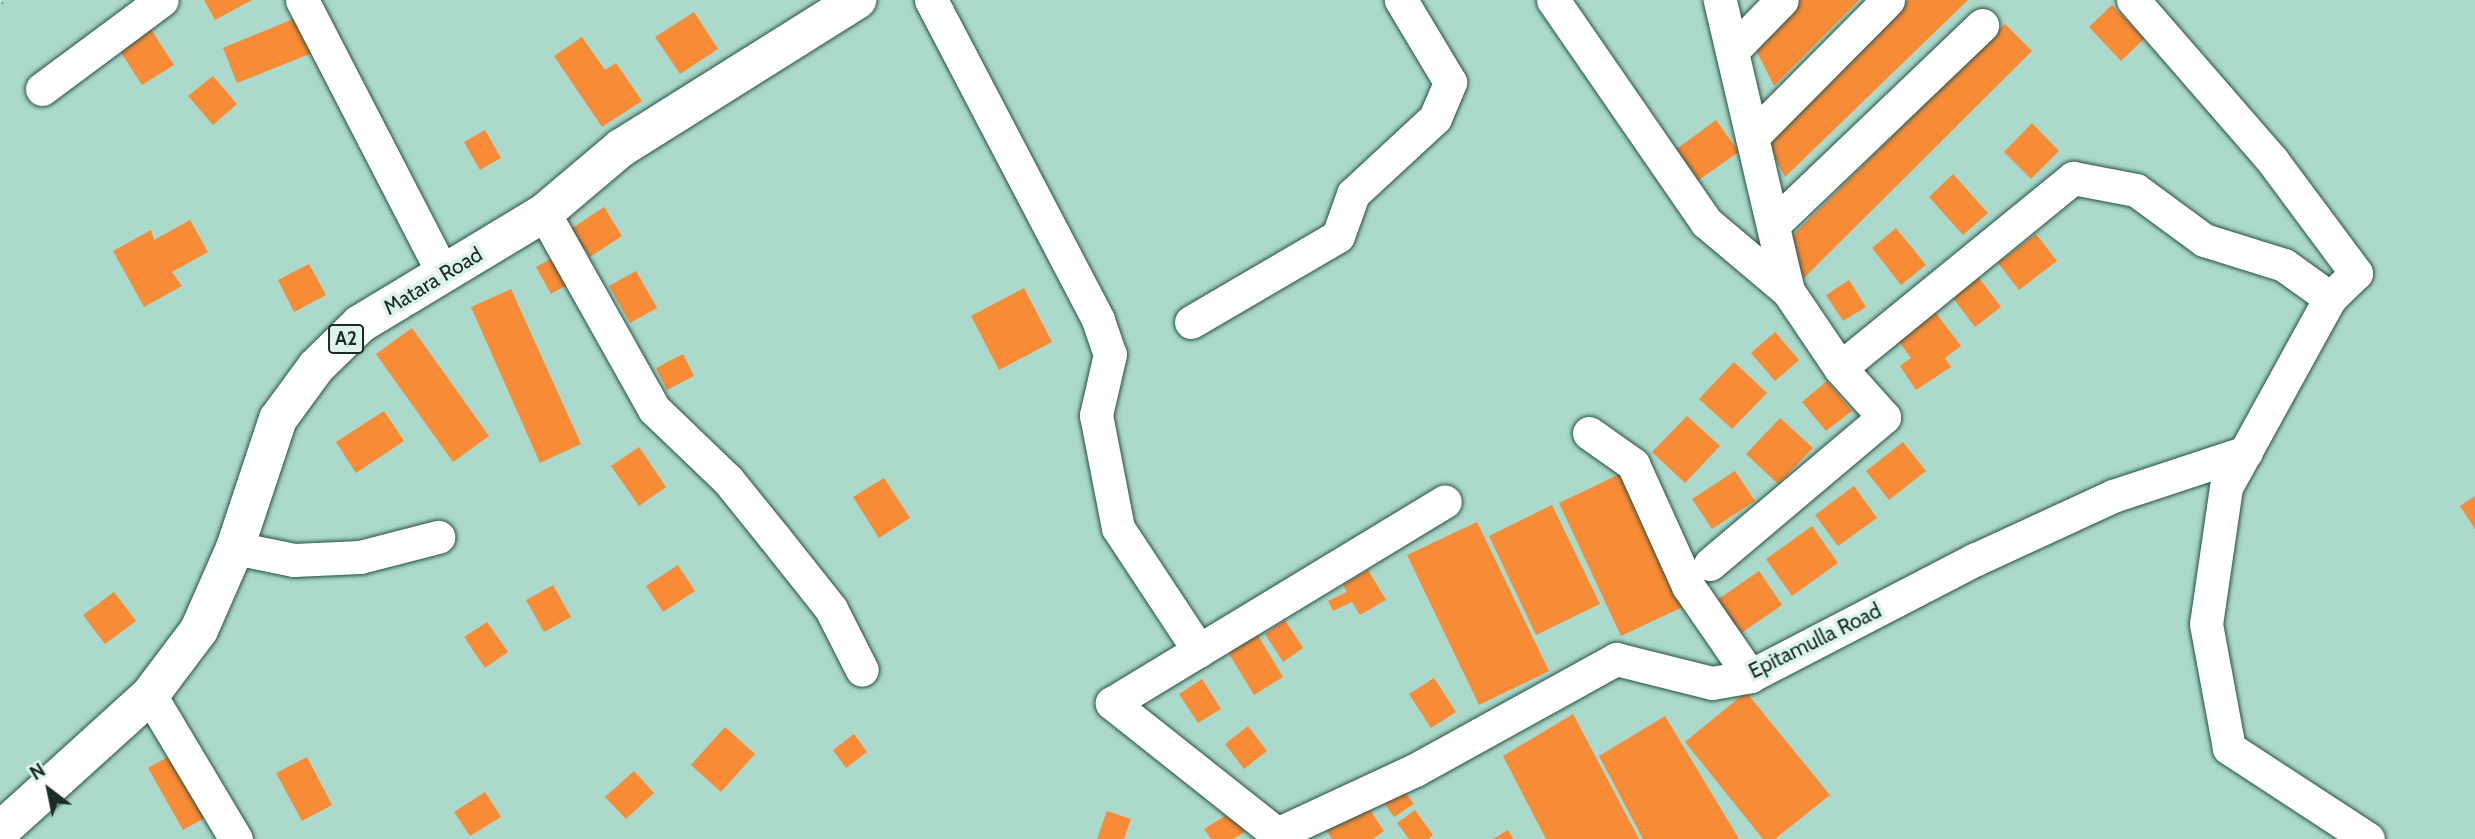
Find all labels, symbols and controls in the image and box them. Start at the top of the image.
street label: Matara Road [379,242,487,320]
road number: A2 [327,324,365,354]
street label: Epitamulla Road [1745,598,1885,684]
north arrow [14,755,84,825]
text: N [26,758,49,785]

